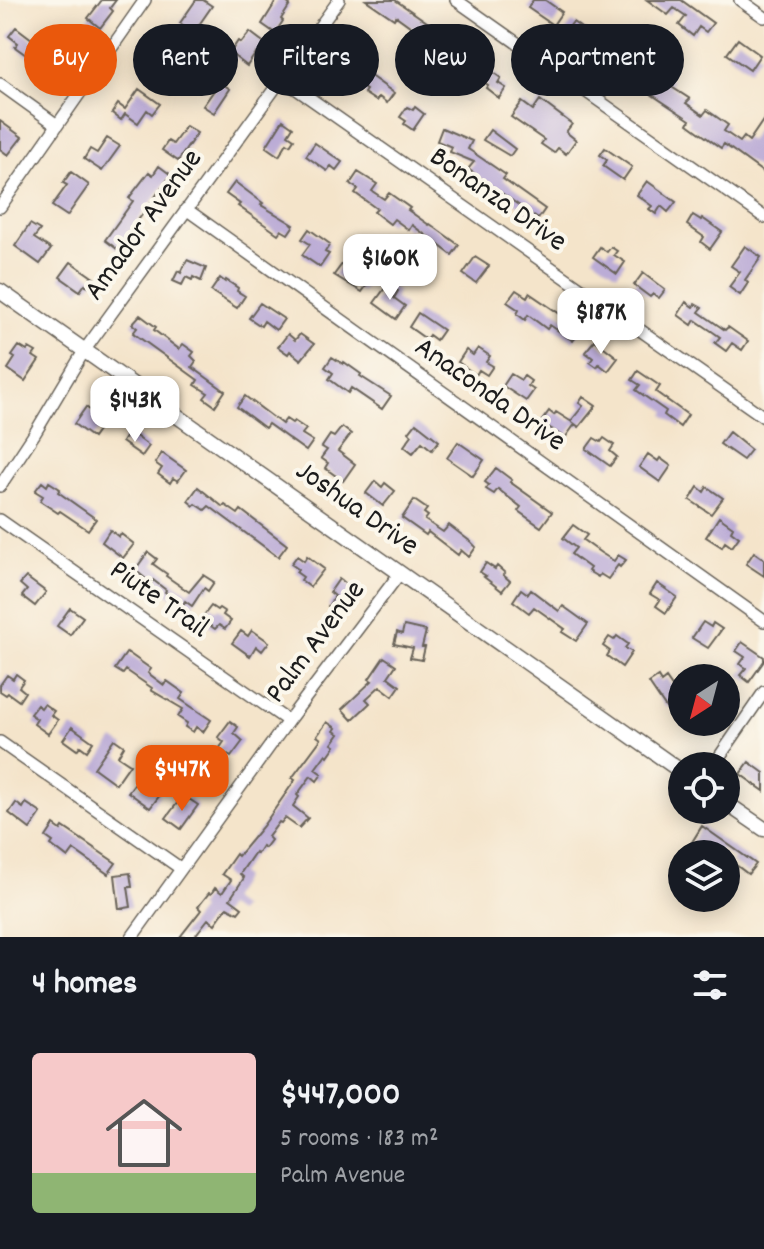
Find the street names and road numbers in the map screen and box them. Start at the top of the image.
street label: Bonanza Drive [419,138,575,264]
street label: Amador Avenue [75,141,215,311]
street label: Anaconda Drive [404,328,574,464]
street label: Joshua Drive [285,452,427,568]
street label: Piute Trail [99,551,217,651]
street label: Palm Avenue [256,572,378,714]

